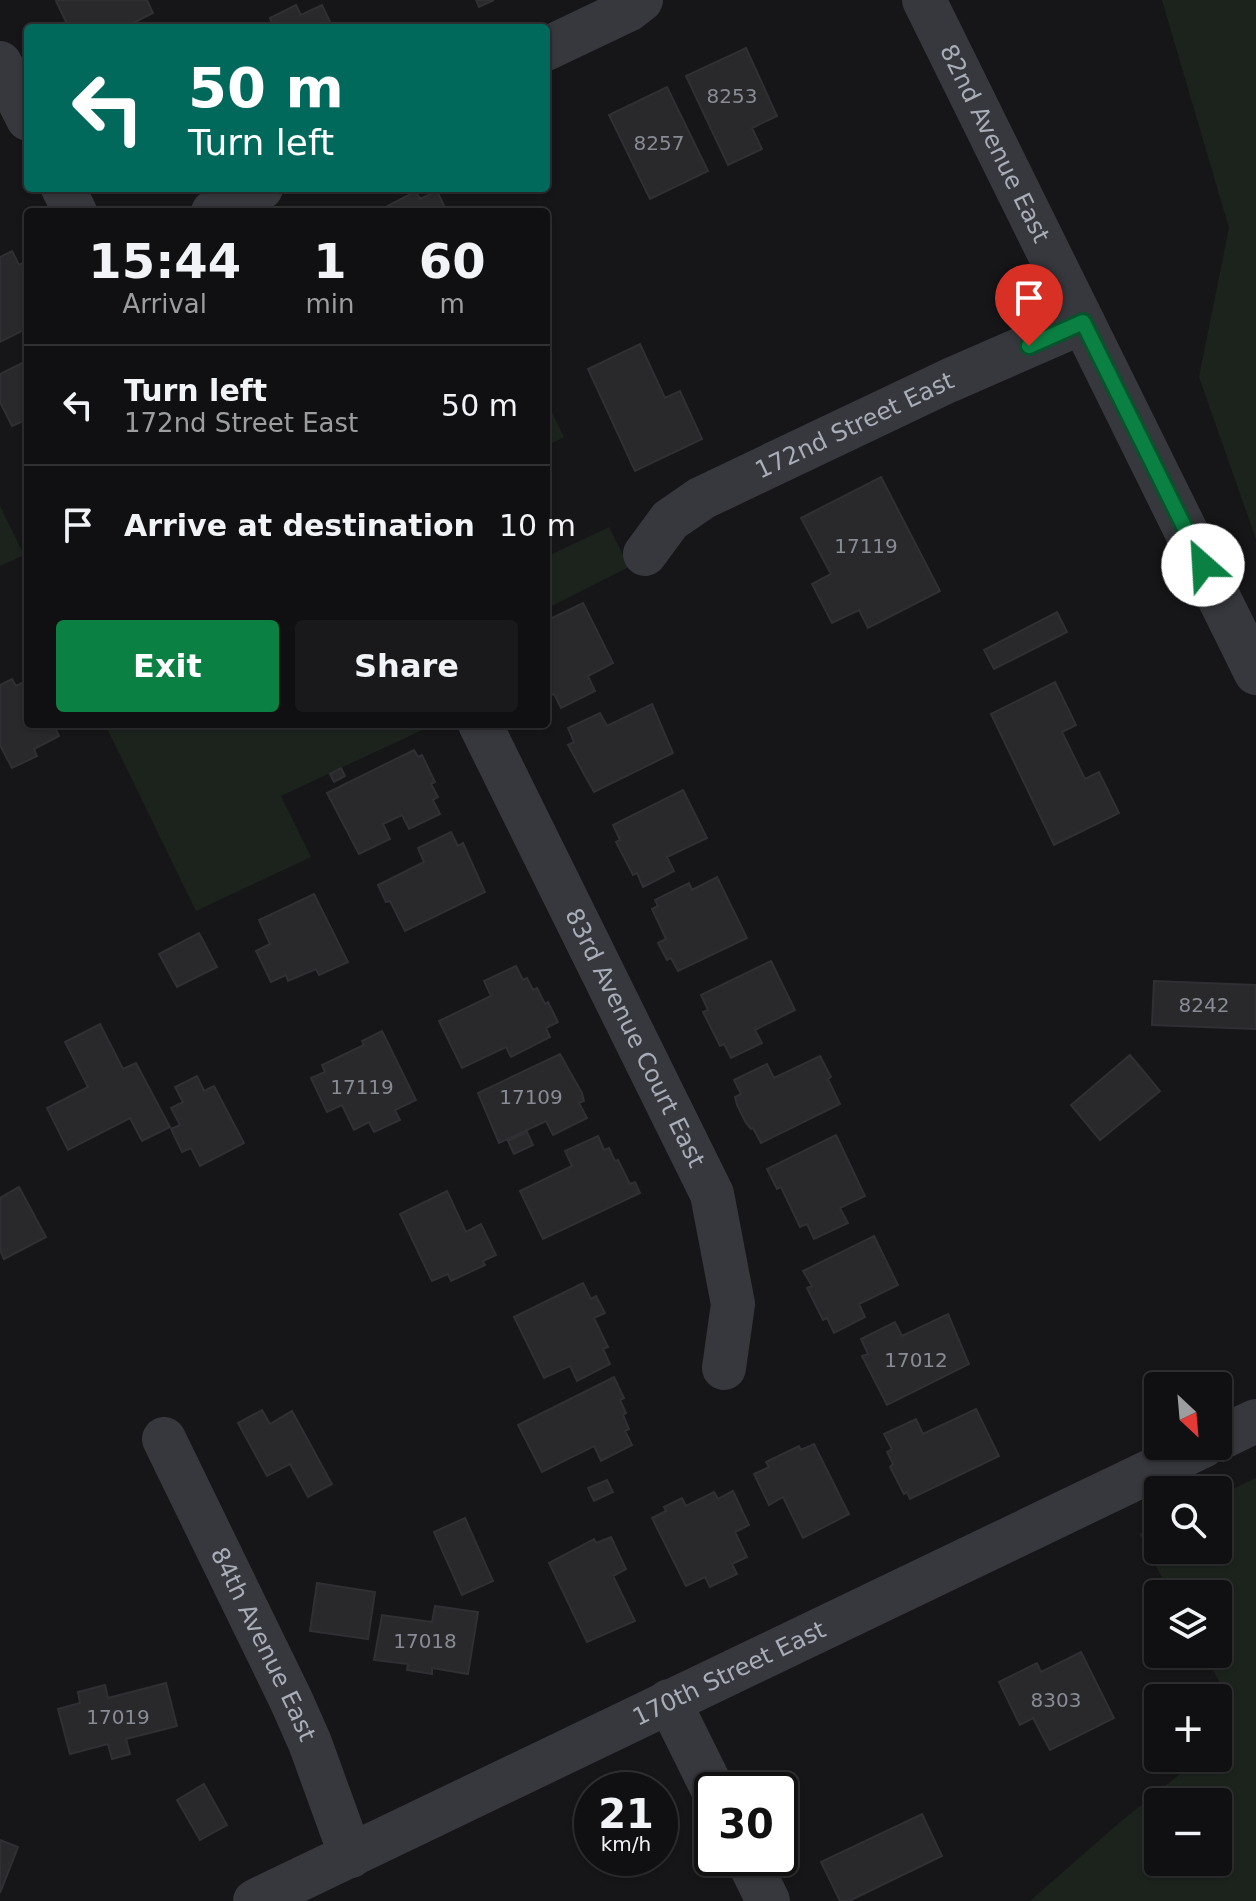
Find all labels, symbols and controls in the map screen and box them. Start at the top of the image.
street label: 82nd Avenue East [934,40,1055,247]
text: 50 m [188,55,344,120]
icon: left [56,56,160,160]
house number: 8253 [707,84,757,108]
text: Turn left [188,122,334,163]
house number: 8257 [634,131,684,155]
text: 15:44 [88,233,241,289]
text: 1 [313,233,347,289]
text: 60 [419,233,486,289]
pin [995,264,1063,346]
icon: arrive [1007,276,1051,320]
text: Arrival [123,289,207,319]
text: min [305,289,355,319]
text: m [440,289,465,319]
street label: 172nd Street East [751,366,958,485]
text: Turn left [124,373,267,408]
icon: left [56,383,100,427]
text: 50 m [441,388,518,423]
text: 172nd Street East [124,408,358,438]
icon: arrive [56,503,100,547]
text: Arrive at destination [124,508,475,543]
text: 10 m [499,508,576,543]
position arrow [1161,523,1245,607]
house number: 17119 [834,534,898,558]
button: Exit [56,620,279,712]
button: Share [295,620,518,712]
street label: 83rd Avenue Court East [559,904,711,1172]
house number: 8242 [1179,993,1229,1017]
house number: 17119 [330,1075,394,1099]
house number: 17109 [499,1085,563,1109]
house number: 17012 [884,1348,948,1372]
north arrow [1144,1372,1232,1460]
map controls [1144,1372,1232,1876]
button: search [1144,1476,1232,1564]
street label: 84th Avenue East [205,1543,321,1745]
button: layers [1144,1580,1232,1668]
street label: 170th Street East [628,1615,830,1732]
house number: 17018 [393,1629,457,1653]
button: + [1144,1684,1232,1772]
house number: 8303 [1031,1688,1081,1712]
house number: 17019 [86,1705,150,1729]
speed limit sign: 30 [694,1772,798,1876]
button: − [1144,1788,1232,1876]
text: 21 [598,1791,654,1837]
text: km/h [601,1832,651,1856]

